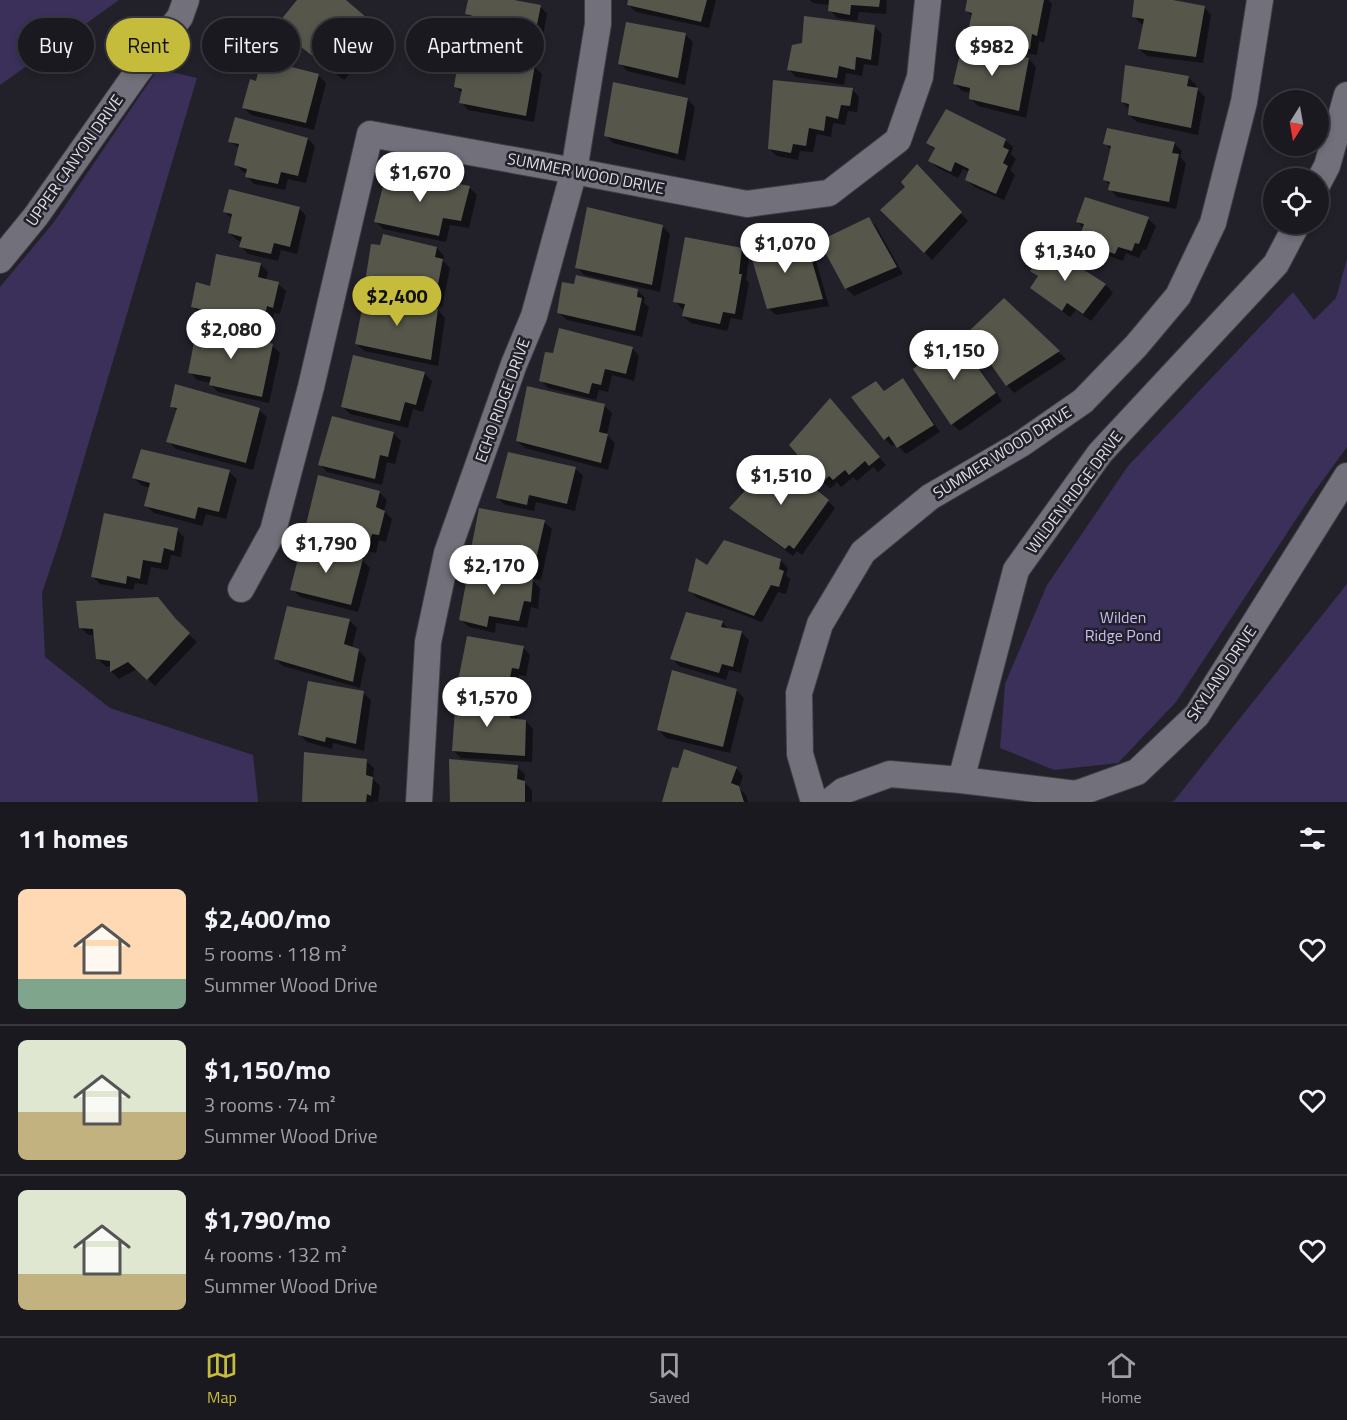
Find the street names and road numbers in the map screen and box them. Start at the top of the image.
street label: UPPER CANYON DRIVE [19,89,129,231]
street label: SUMMER WOOD DRIVE [505,146,667,200]
street label: ECHO RIDGE DRIVE [468,334,536,466]
street label: SUMMER WOOD DRIVE [928,399,1076,504]
street label: WILDEN RIDGE DRIVE [1020,426,1128,558]
street label: SKYLAND DRIVE [1180,620,1262,726]

